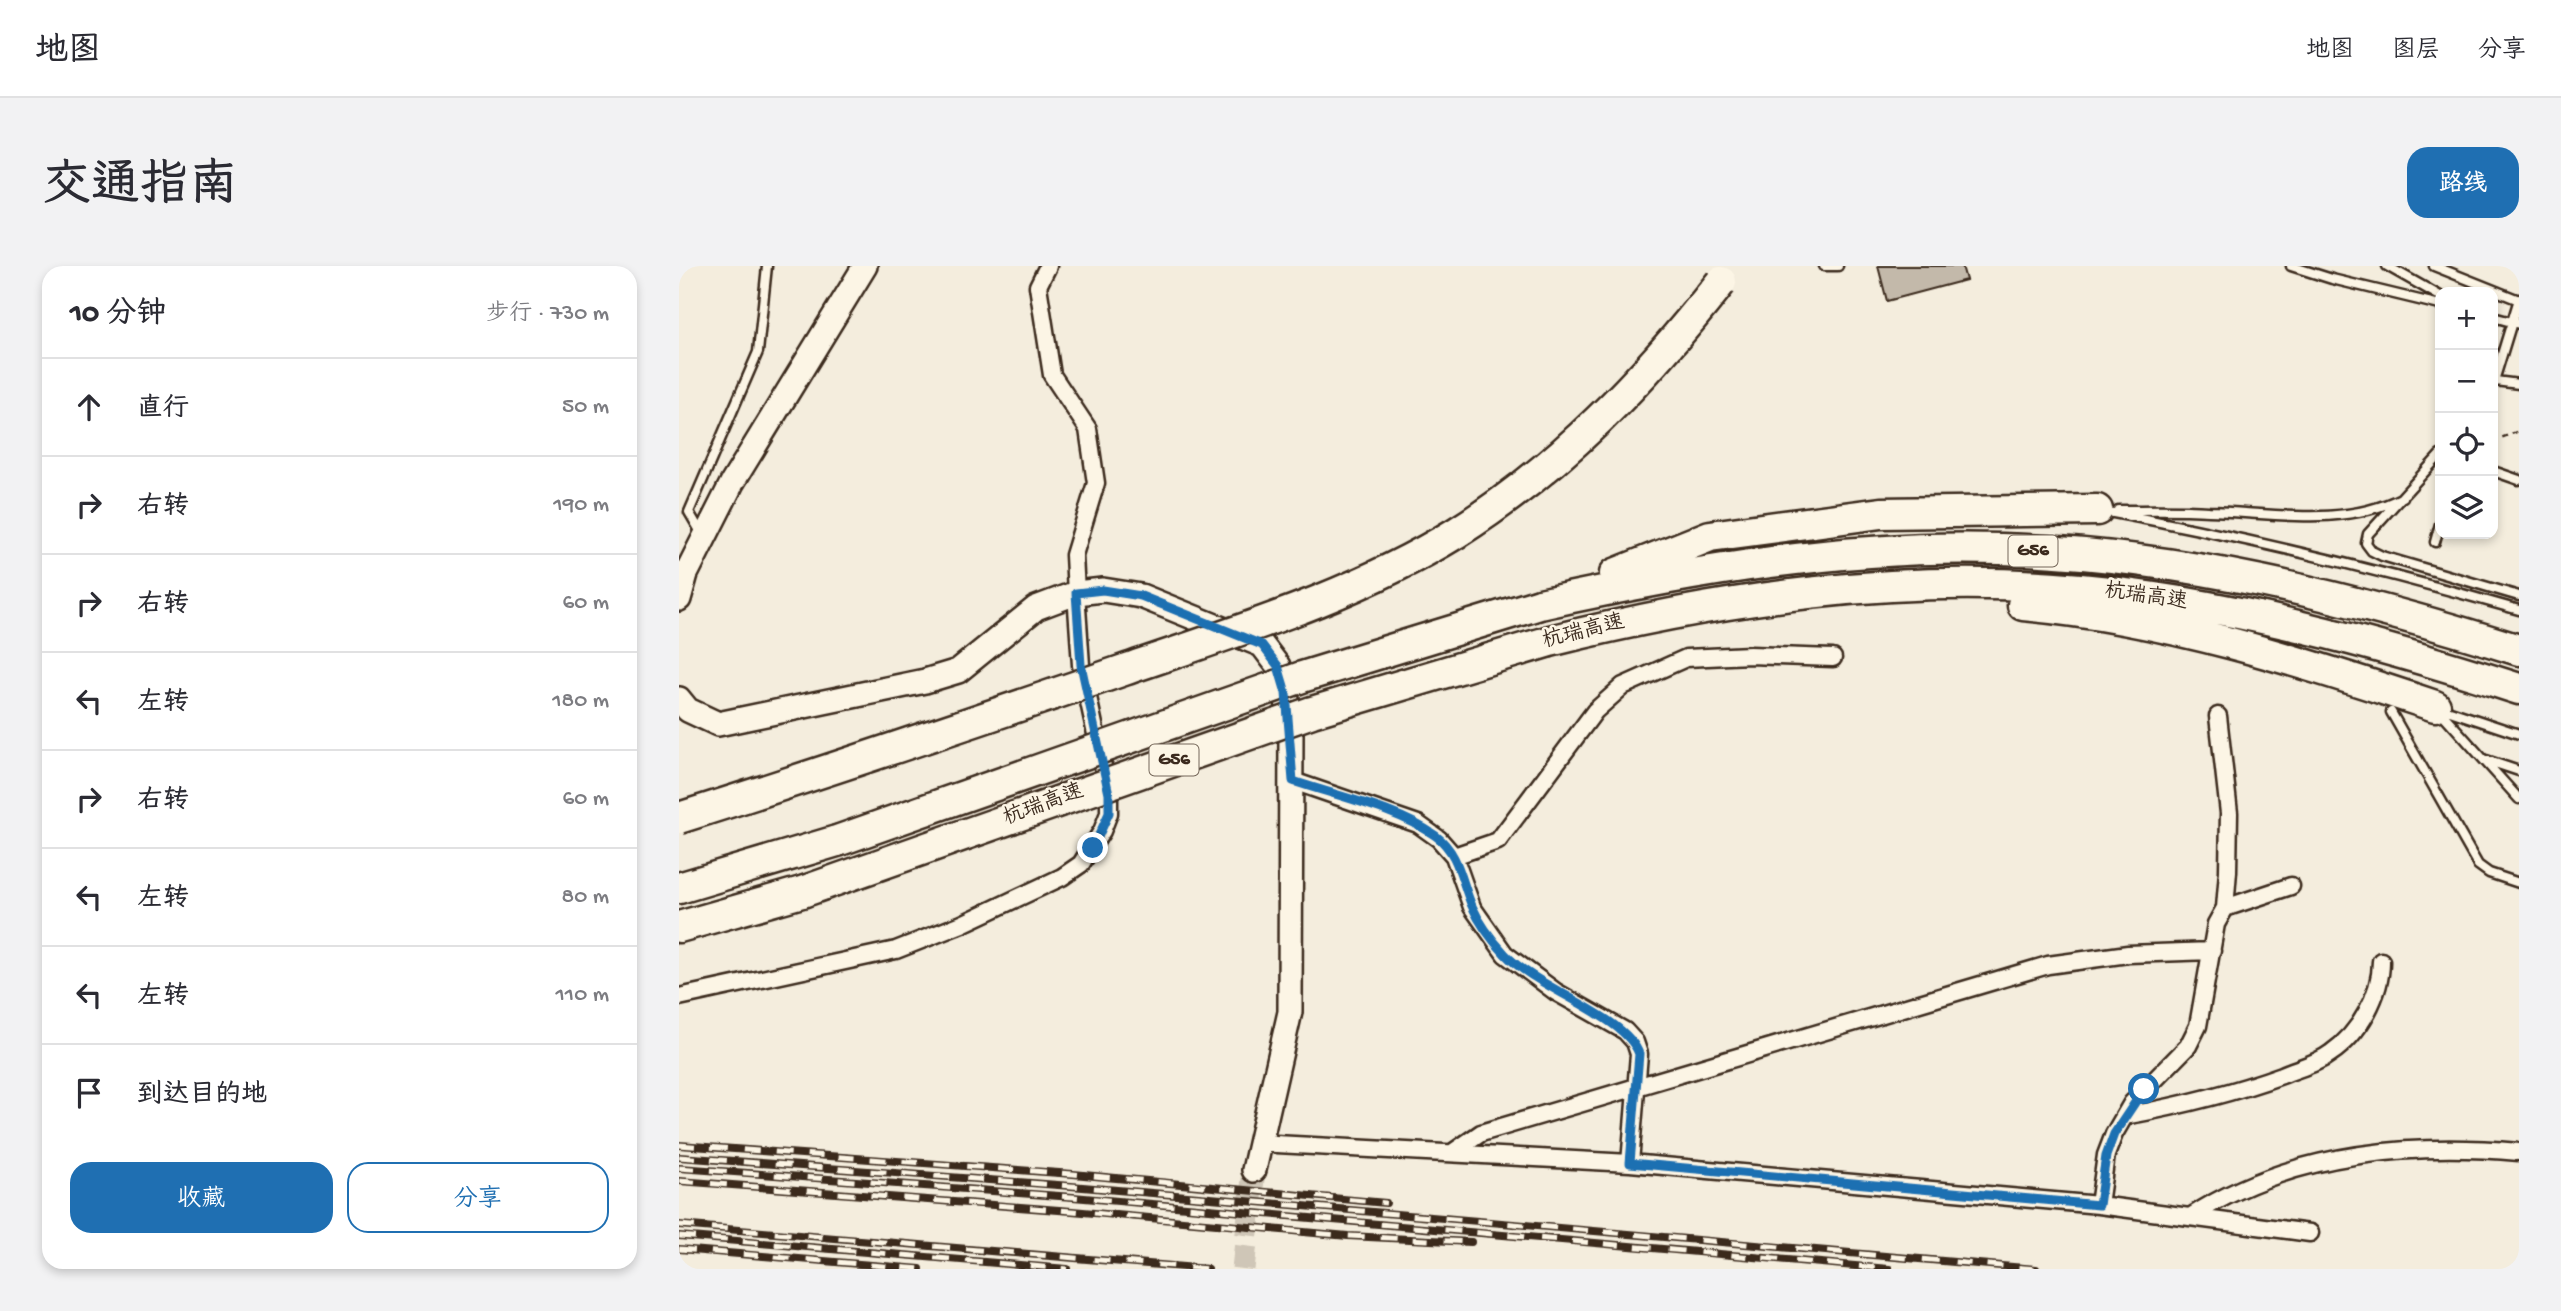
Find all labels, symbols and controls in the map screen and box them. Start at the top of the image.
text: 地图 [35,34,101,72]
text: 地图 [2306,37,2354,66]
text: 图层 [2392,37,2440,66]
text: 分享 [2478,37,2526,66]
button: 路线 [2407,147,2519,218]
text: 交通指南 [42,160,238,218]
map controls [2435,287,2498,539]
button: + [2435,287,2498,350]
text: 10 分钟 [70,298,166,333]
text: 步行 · 730 m [486,301,609,328]
button: − [2435,350,2498,413]
icon: ahead [70,388,108,426]
text: 50 m [562,394,609,421]
text: 直行 [137,395,189,426]
button: locate [2435,413,2498,476]
button: layers [2435,476,2498,539]
icon: right [70,486,108,524]
text: 190 m [553,492,609,519]
text: 右转 [137,493,189,524]
road number: G56 [2009,536,2057,566]
street label: 杭瑞高速 [2103,578,2190,616]
icon: right [70,584,108,622]
text: 60 m [563,590,609,617]
text: 右转 [137,591,189,622]
street label: 杭瑞高速 [1540,609,1628,655]
icon: left [70,682,108,720]
text: 180 m [552,688,609,715]
text: 左转 [137,689,189,720]
road number: G56 [1149,744,1199,775]
street label: 杭瑞高速 [1000,778,1088,832]
icon: right [70,780,108,818]
text: 60 m [563,786,609,813]
text: 右转 [137,787,189,818]
route end [1077,832,1108,863]
icon: left [70,878,108,916]
text: 80 m [562,884,609,911]
text: 左转 [137,885,189,916]
icon: left [70,976,108,1014]
text: 110 m [556,982,609,1009]
text: 左转 [137,983,189,1014]
route start [2128,1073,2159,1104]
icon: arrive [70,1074,108,1112]
text: 到达目的地 [137,1081,267,1112]
button: 收藏 [70,1162,333,1233]
button: 分享 [347,1162,609,1233]

